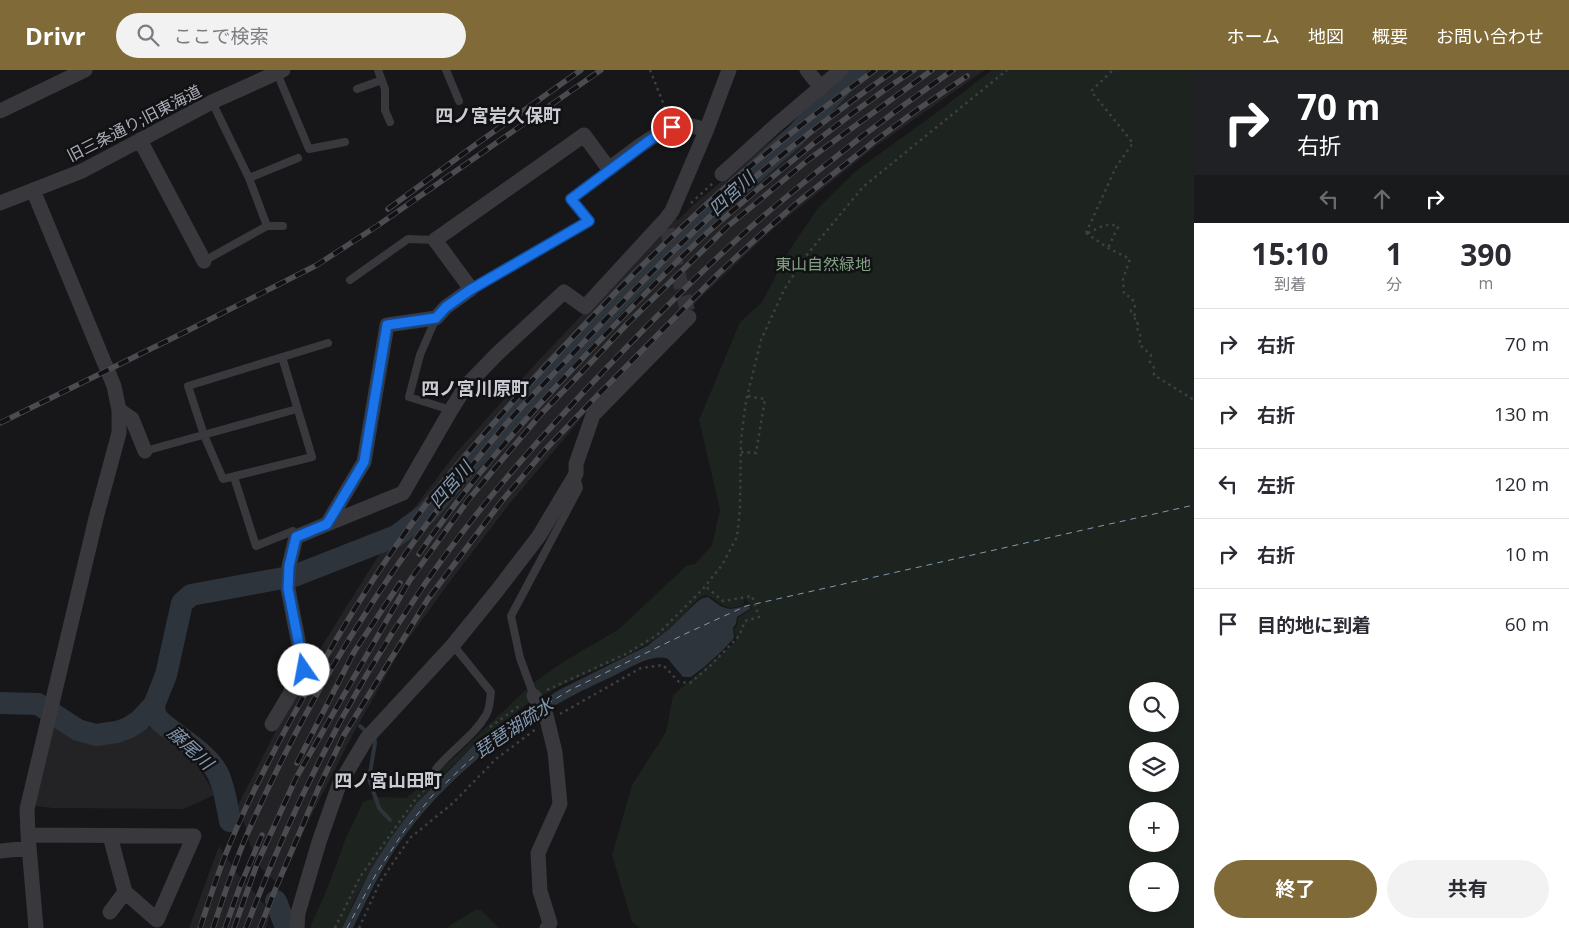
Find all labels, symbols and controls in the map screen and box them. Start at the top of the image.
search box [116,13,466,58]
text: Drivr [25,19,86,52]
icon: search [134,21,162,49]
text: ここで検索 [174,23,269,49]
text: ホーム [1227,24,1280,48]
text: 地図 [1308,24,1344,48]
text: 概要 [1372,24,1408,48]
text: お問い合わせ [1436,24,1544,48]
street label: 旧三条通り;旧東海道 [63,80,205,166]
text: 70 m [1297,83,1380,130]
icon: right [1214,90,1279,155]
district label: 四ノ宮岩久保町 [435,103,561,127]
pin [651,106,693,148]
icon: arrive [658,113,686,141]
text: 右折 [1297,130,1341,160]
water label: 四宮川 [703,165,761,220]
icon: left [1315,185,1343,213]
icon: ahead [1368,185,1396,213]
icon: right [1421,185,1449,213]
text: 15:10 [1251,233,1328,274]
text: 1 [1386,233,1403,274]
text: 390 [1460,234,1512,275]
park label: 東山自然緑地 [775,253,871,275]
text: m [1479,272,1493,294]
text: 到着 [1274,273,1306,295]
text: 分 [1386,273,1402,295]
icon: right [1214,330,1242,358]
text: 70 m [1505,331,1549,357]
text: 右折 [1257,332,1295,358]
district label: 四ノ宮川原町 [421,376,529,400]
icon: right [1214,400,1242,428]
text: 130 m [1494,401,1549,427]
text: 右折 [1257,402,1295,428]
water label: 四宮川 [423,455,478,513]
icon: left [1214,470,1242,498]
text: 120 m [1494,471,1549,497]
text: 左折 [1257,472,1295,498]
icon: right [1214,540,1242,568]
text: 10 m [1505,541,1549,567]
text: 右折 [1257,542,1295,568]
icon: arrive [1214,610,1242,638]
text: 60 m [1505,611,1549,637]
text: 目的地に到着 [1257,612,1371,638]
position arrow [277,643,329,695]
map controls [1129,682,1179,912]
button: search [1129,682,1179,732]
water label: 琵琶湖疏水 [469,691,559,762]
water label: 藤尾川 [163,720,220,776]
button: layers [1129,742,1179,792]
district label: 四ノ宮山田町 [334,768,442,792]
button: + [1129,802,1179,852]
button: 終了 [1214,860,1377,918]
button: 共有 [1387,860,1549,918]
button: − [1129,862,1179,912]

